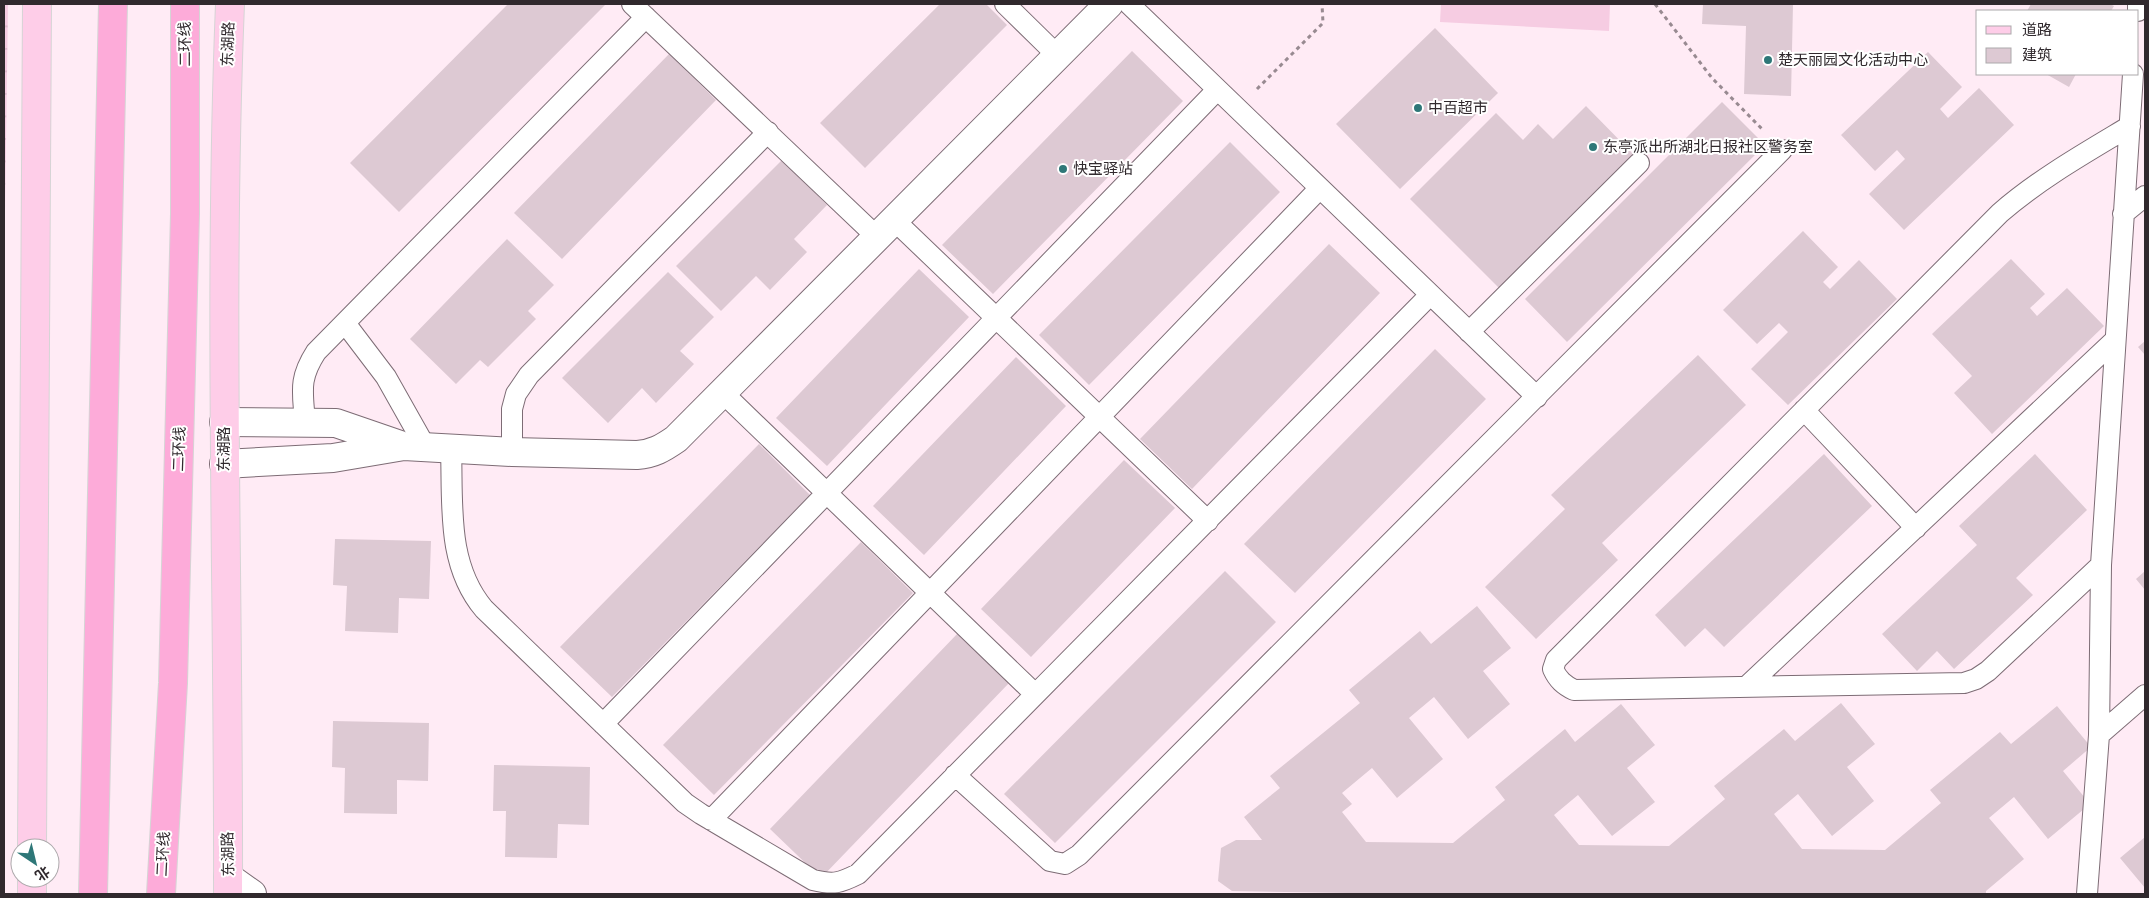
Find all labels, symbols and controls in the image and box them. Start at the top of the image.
legend [1976,10,2139,75]
street label: 二环线 [176,21,194,67]
street label: 东湖路 [218,21,238,67]
text: 道路 [2022,21,2052,39]
text: 建筑 [2022,46,2052,64]
place label: 楚天丽园文化活动中心 [1778,51,1928,69]
marker: 楚天丽园文化活动中心 [1762,54,1774,66]
place label: 中百超市 [1428,99,1488,117]
marker: 中百超市 [1412,102,1424,114]
place label: 东亭派出所湖北日报社区警务室 [1603,138,1813,156]
marker: 东亭派出所湖北日报社区警务室 [1587,141,1599,153]
place label: 快宝驿站 [1073,160,1133,178]
marker: 快宝驿站 [1057,163,1069,175]
street label: 二环线 [169,426,189,472]
street label: 东湖路 [215,426,233,472]
street label: 二环线 [153,831,173,877]
street label: 东湖路 [219,831,237,877]
north arrow [10,838,60,888]
text: 北 [32,862,53,884]

